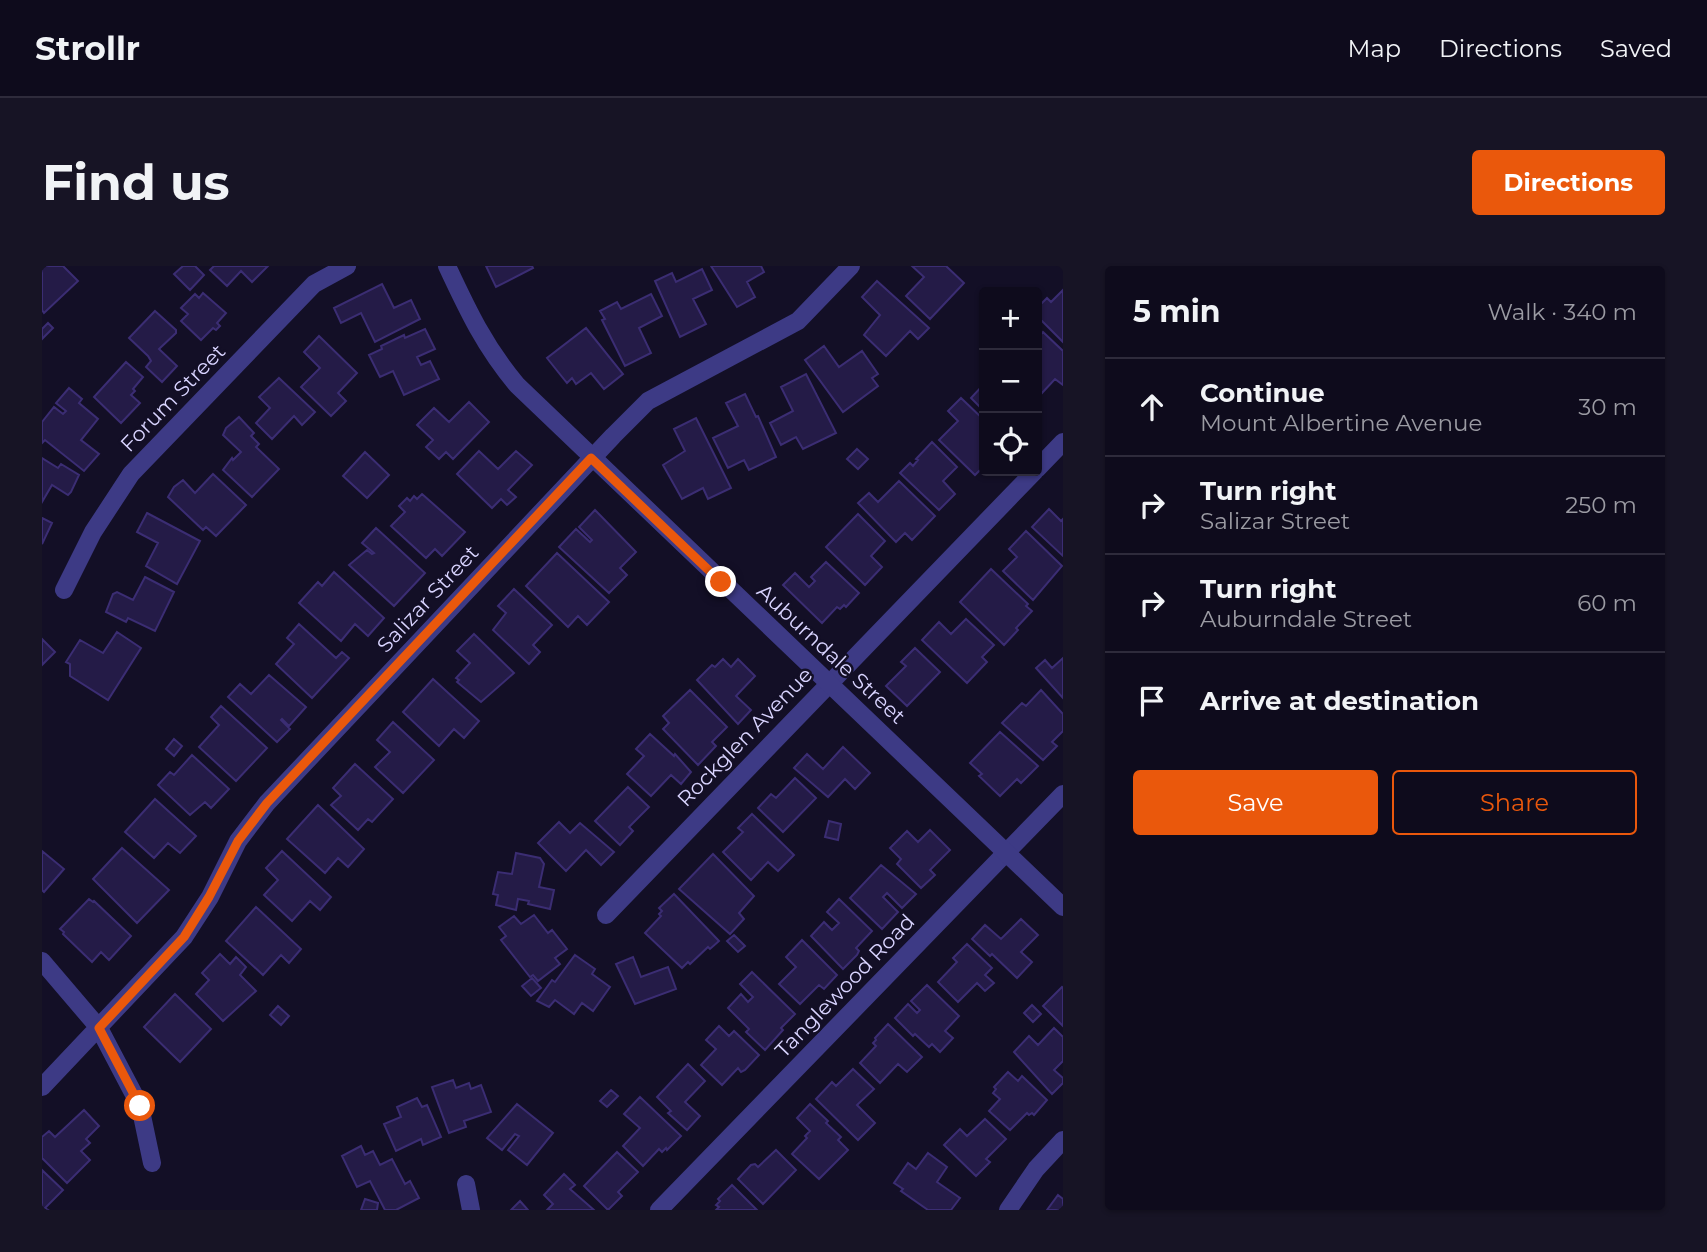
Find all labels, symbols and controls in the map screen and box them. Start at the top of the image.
text: Strollr [35,28,140,68]
text: Map [1348,34,1401,63]
text: Directions [1439,34,1562,63]
text: Saved [1600,34,1672,63]
button: Directions [1472,150,1665,215]
text: Find us [42,153,230,212]
map controls [979,287,1042,476]
button: + [979,287,1042,350]
text: 5 min [1133,293,1221,330]
text: Walk · 340 m [1488,298,1637,326]
street label: Forum Street [115,339,230,457]
button: − [979,350,1042,413]
text: Continue [1200,377,1325,409]
icon: ahead [1133,388,1171,426]
text: 30 m [1578,393,1637,421]
text: Mount Albertine Avenue [1200,409,1482,437]
button: locate [979,413,1042,476]
text: Turn right [1200,475,1336,507]
icon: right [1133,486,1171,524]
text: 250 m [1565,491,1637,519]
text: Salizar Street [1200,507,1350,535]
street label: Salizar Street [372,540,484,657]
route end [705,566,736,597]
text: Turn right [1200,573,1336,605]
street label: Auburndale Street [752,578,911,729]
icon: right [1133,584,1171,622]
text: 60 m [1577,589,1637,617]
text: Auburndale Street [1200,605,1412,633]
street label: Rockglen Avenue [672,662,817,811]
icon: arrive [1133,682,1171,720]
text: Arrive at destination [1200,685,1479,717]
button: Save [1133,770,1378,835]
button: Share [1392,770,1637,835]
street label: Tanglewood Road [770,909,920,1063]
route start [124,1090,155,1121]

